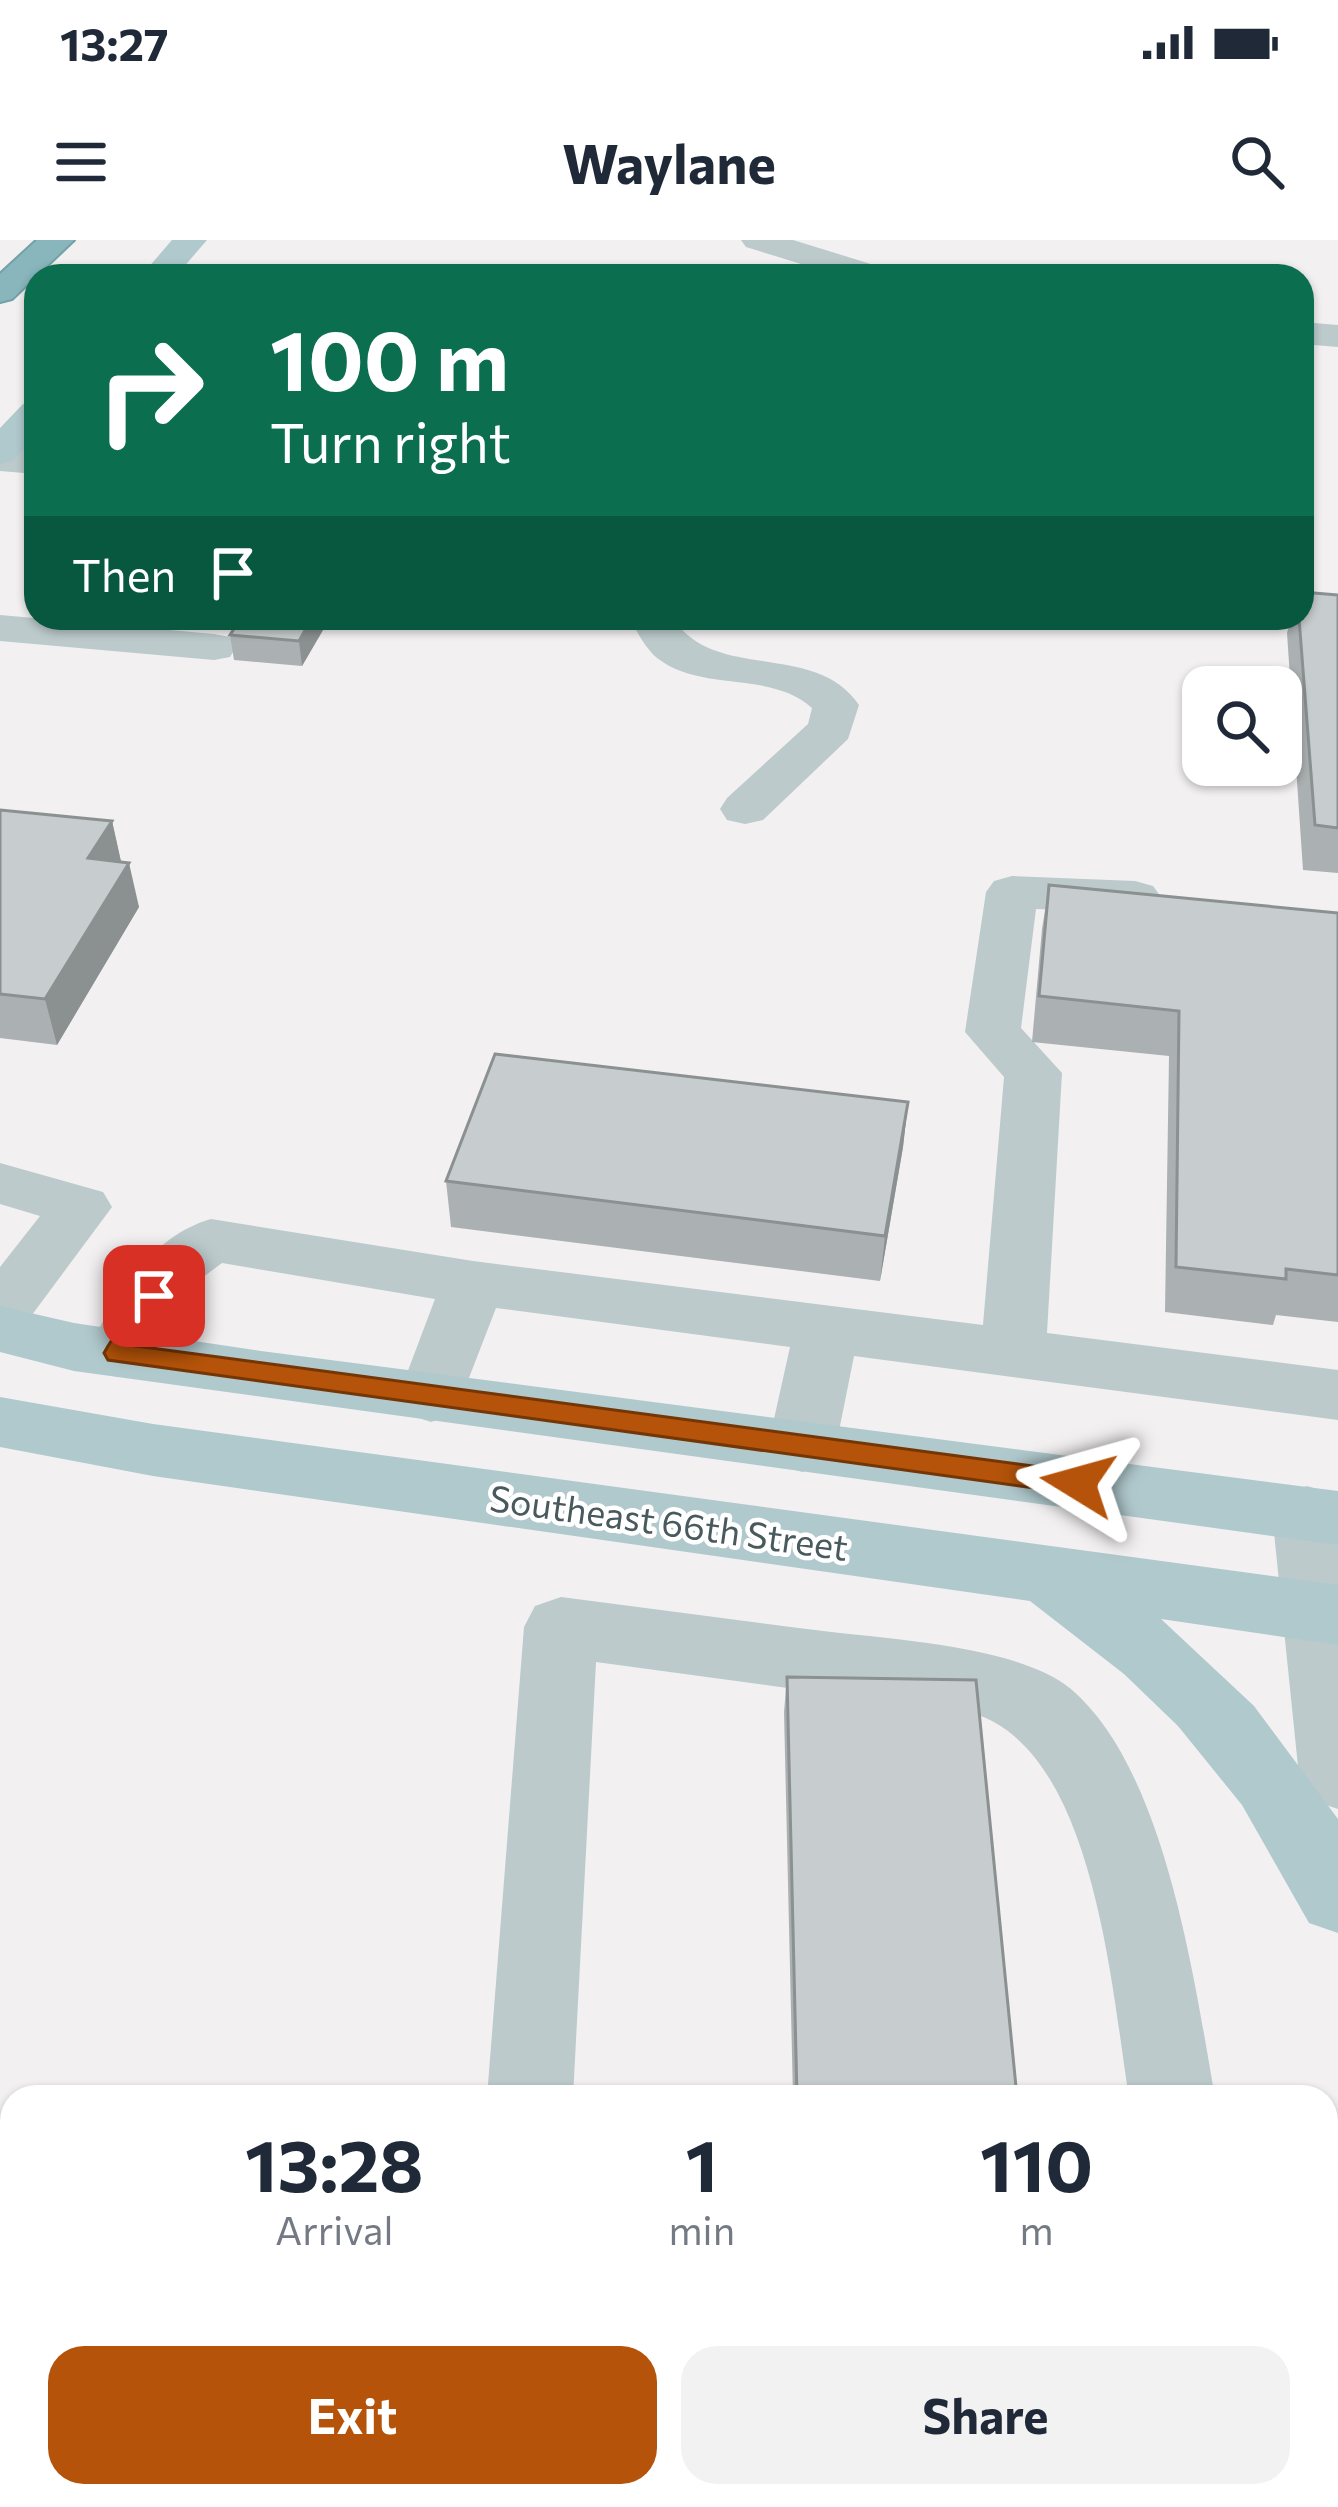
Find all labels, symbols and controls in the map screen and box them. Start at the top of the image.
text: 13:27 [60,15,169,70]
icon: menu [48,129,114,195]
text: Waylane [562,129,776,195]
icon: search [1224,129,1290,195]
text: 100 m [270,306,509,408]
icon: right [72,312,228,468]
text: Turn right [270,408,511,474]
icon: arrive [200,540,266,606]
text: Then [72,546,176,601]
map controls [1182,666,1302,786]
button: search [1182,666,1302,786]
pin [103,1245,205,1347]
icon: arrive [121,1263,187,1329]
position arrow [1015,1420,1141,1546]
street label: Southeast 66th Street [487,1474,851,1568]
text: 13:28 [245,2119,424,2207]
text: 1 [686,2119,718,2207]
text: 110 [980,2119,1093,2207]
text: Arrival [275,2205,393,2253]
text: min [669,2205,735,2253]
text: m [1019,2205,1054,2253]
button: Exit [48,2346,657,2484]
button: Share [681,2346,1290,2484]

